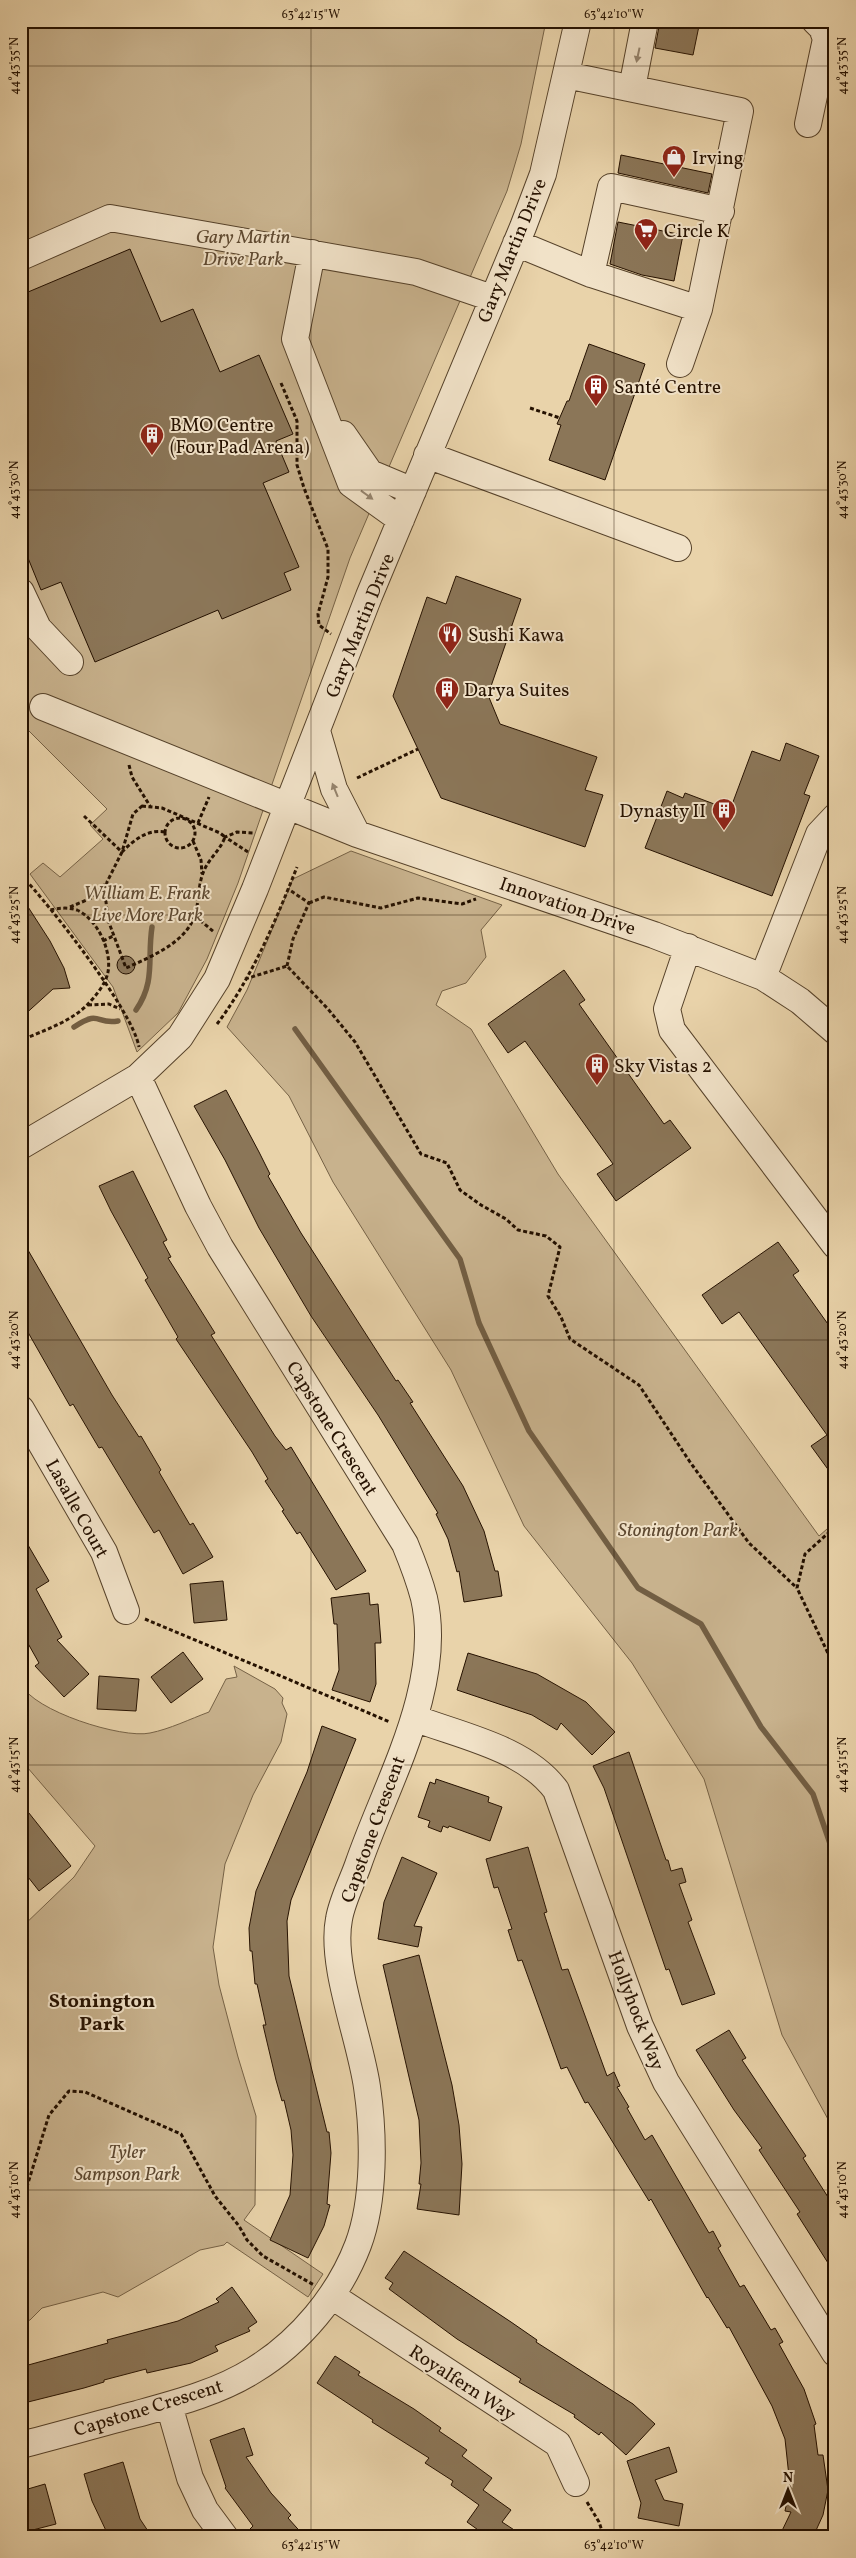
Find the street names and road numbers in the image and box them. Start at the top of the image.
street label: Gary Martin Drive [472,175,554,327]
street label: Gary Martin Drive [320,550,402,702]
street label: Innovation Drive [496,871,639,942]
street label: Capstone Crescent [279,1357,383,1502]
street label: Lasalle Court [38,1455,114,1564]
street label: Capstone Crescent [335,1752,413,1907]
street label: Hollyhock Way [600,1947,670,2074]
street label: Royalfern Way [403,2339,521,2428]
street label: Capstone Crescent [71,2374,227,2444]

